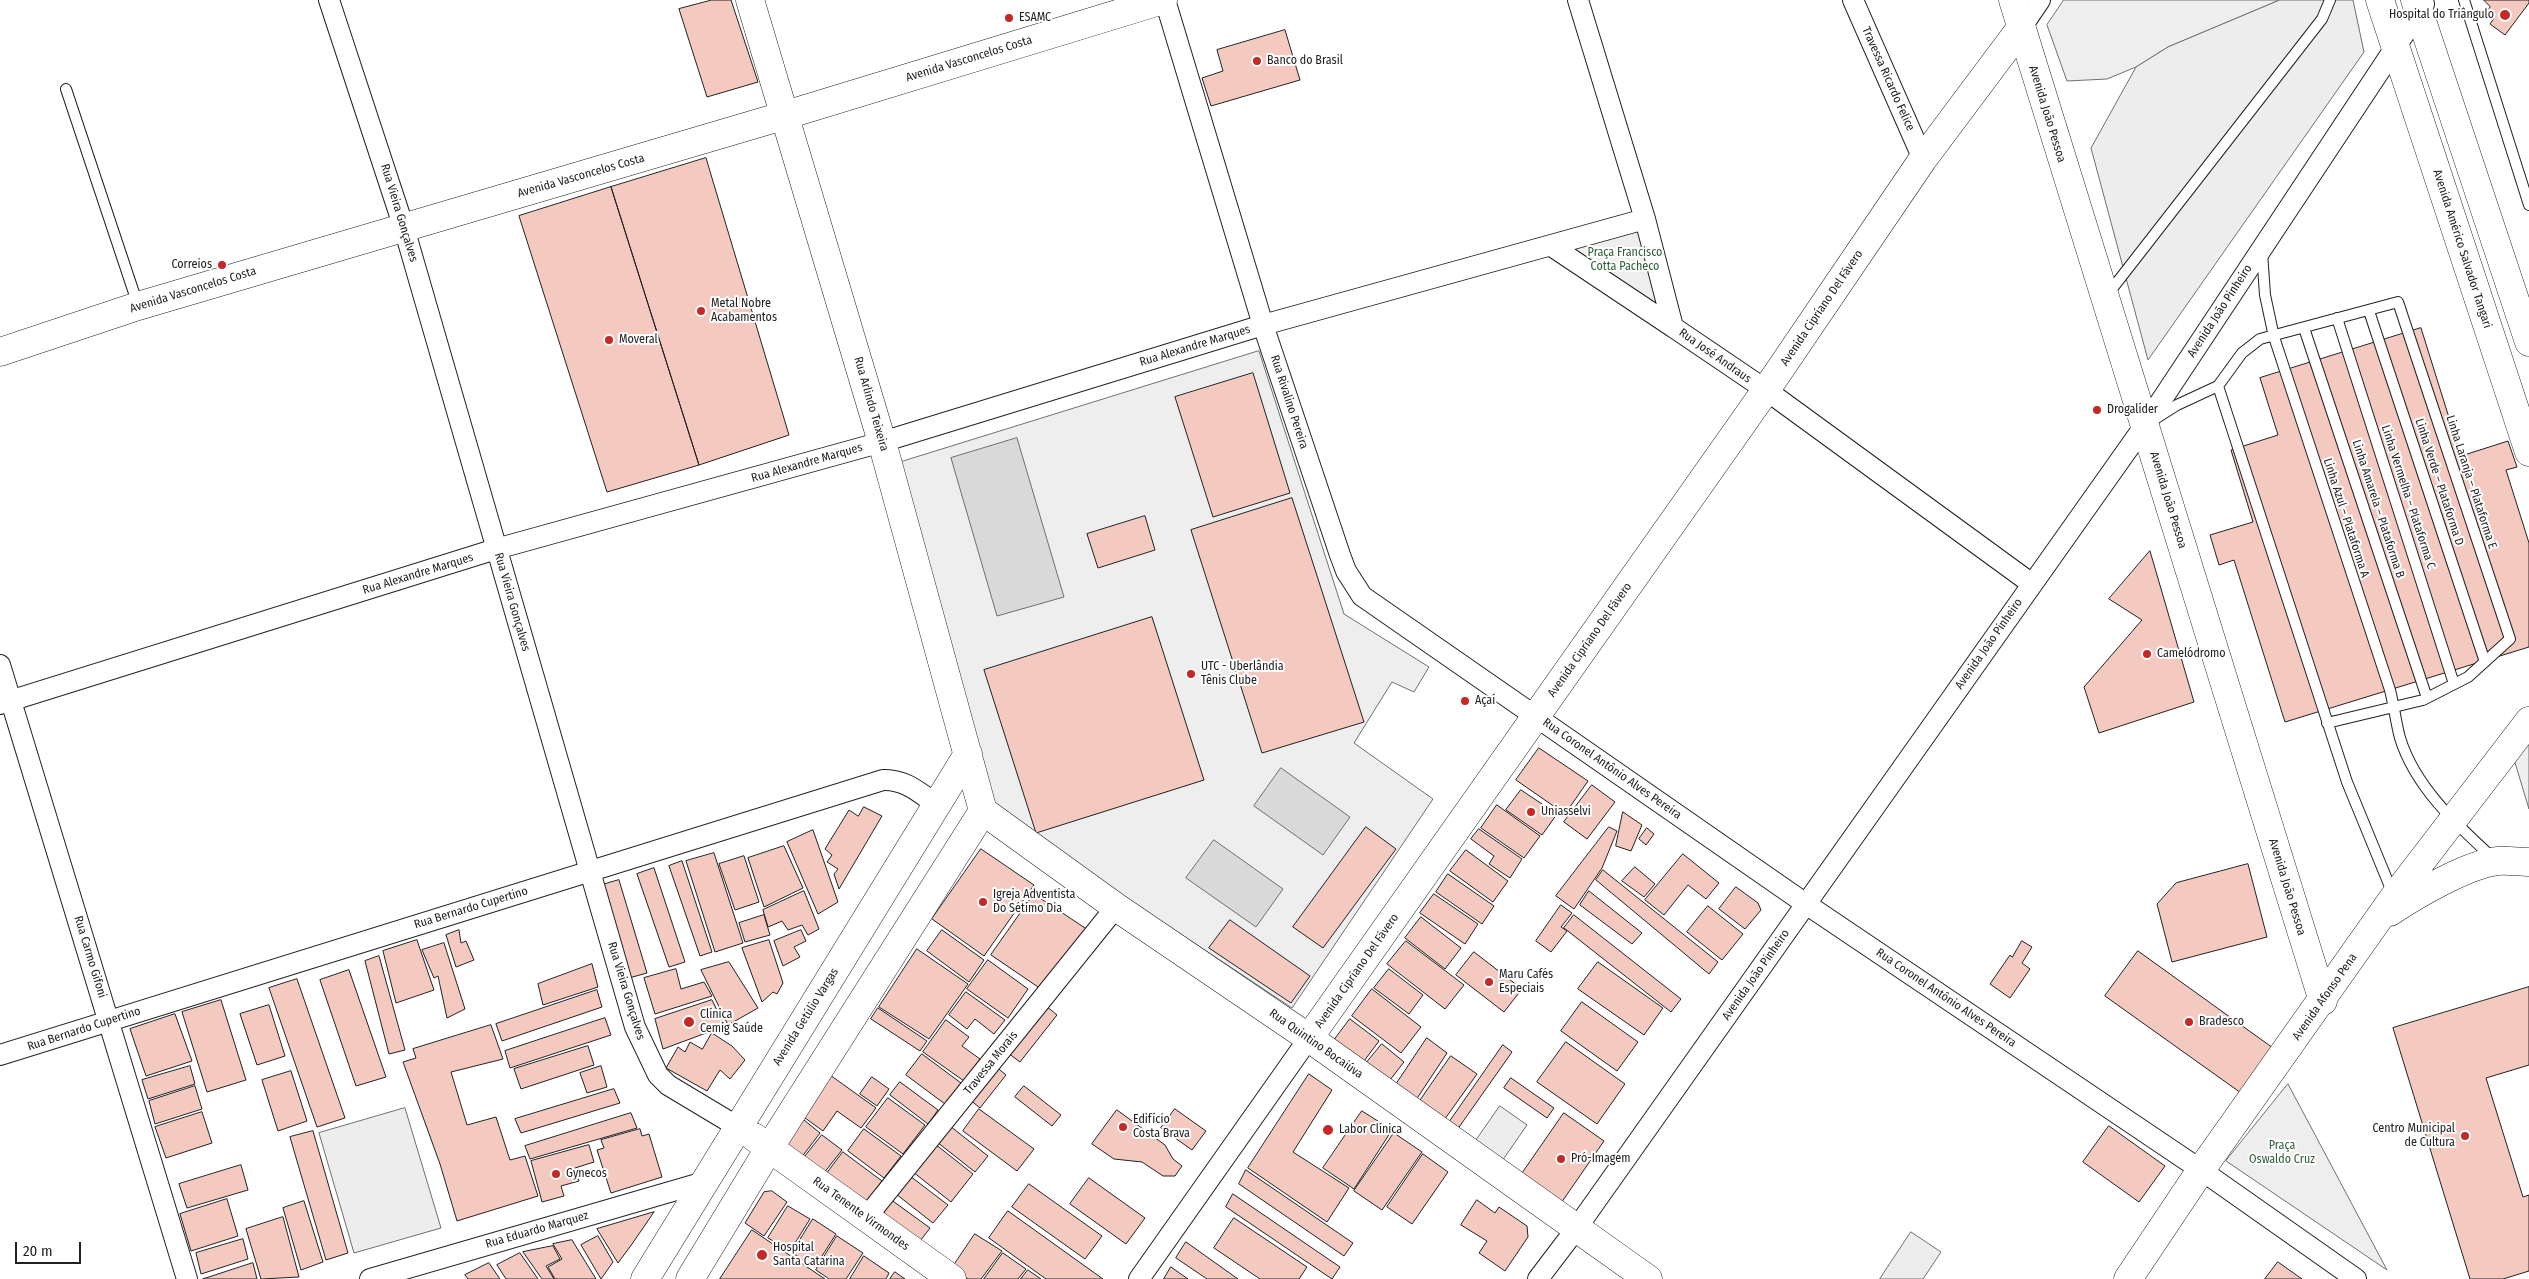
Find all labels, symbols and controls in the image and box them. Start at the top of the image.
place label: Hospital do Triângulo [2389,8,2494,22]
marker: Hospital do Triângulo [2498,8,2512,22]
place label: ESAMC [1019,11,1051,25]
marker: ESAMC [1003,12,1015,24]
street label: Travessa Ricardo Felice [1859,25,1917,133]
street label: Avenida Vasconcelos Costa [904,33,1034,85]
place label: Banco do Brasil [1267,54,1343,68]
marker: Banco do Brasil [1251,55,1263,67]
street label: Avenida João Pessoa [2025,64,2069,164]
street label: Avenida Vasconcelos Costa [516,151,646,201]
street label: Rua Vieira Gonçalves [377,162,421,264]
street label: Avenida Américo Salvador Tangari [2430,168,2494,330]
park label: Praça Francisco Cotta Pacheco [1588,246,1662,274]
street label: Avenida Cipríano Del Fávero [1778,247,1866,369]
place label: Correios [171,258,212,272]
marker: Correios [216,259,228,271]
street label: Avenida João Pinheiro [2185,262,2255,360]
street label: Avenida Vasconcelos Costa [128,264,258,316]
place label: Metal Nobre Acabamentos [711,297,777,325]
marker: Metal Nobre Acabamentos [695,305,707,317]
street label: Rua Alexandre Marques [1138,322,1252,370]
street label: Rua José Andraus [1676,326,1754,386]
place label: Moveral [619,333,658,347]
marker: Moveral [603,334,615,346]
street label: Rua Rivalino Pereira [1267,353,1311,451]
street label: Rua Arlindo Teixeira [851,355,891,453]
place label: Drogalíder [2107,403,2158,417]
marker: Drogalíder [2091,404,2103,416]
street label: Linha Laranja – Plataforma E [2443,413,2499,551]
street label: Linha Verde – Plataforma D [2412,417,2466,547]
street label: Linha Vermelha – Plataforma C [2378,423,2438,571]
street label: Linha Amarela – Plataforma B [2349,438,2407,580]
street label: Rua Alexandre Marques [750,440,864,486]
street label: Avenida João Pessoa [2146,450,2190,550]
street label: Linha Azul – Plataforma A [2320,457,2372,579]
street label: Rua Alexandre Marques [361,550,475,598]
street label: Rua Vieira Gonçalves [491,551,533,653]
street label: Avenida Cipríano Del Fávero [1545,580,1635,700]
street label: Avenida João Pinheiro [1952,596,2026,692]
place label: Camelódromo [2157,647,2226,661]
marker: Camelódromo [2141,648,2153,660]
place label: UTC - Uberlândia Tênis Clube [1201,660,1284,688]
marker: UTC - Uberlândia Tênis Clube [1185,668,1197,680]
place label: Açaí [1475,694,1495,708]
marker: Açaí [1459,695,1471,707]
street label: Rua Coronel Antônio Alves Pereira [1540,715,1684,823]
place label: Uniasselvi [1541,805,1591,819]
marker: Uniasselvi [1525,806,1537,818]
street label: Avenida João Pessoa [2265,837,2309,937]
street label: Rua Bernardo Cupertino [412,884,530,932]
place label: Igreja Adventista Do Sétimo Dia [993,888,1075,916]
marker: Igreja Adventista Do Sétimo Dia [977,896,989,908]
street label: Avenida Cipríano Del Fávero [1312,911,1402,1031]
street label: Rua Carmo Gifoni [71,914,109,1000]
street label: Avenida João Pinheiro [1719,927,1793,1023]
street label: Rua Vieira Gonçalves [604,940,648,1042]
street label: Rua Coronel Antônio Alves Pereira [1873,946,2019,1050]
street label: Avenida Afonso Pena [2290,951,2360,1043]
street label: Avenida Getúlio Vargas [770,966,842,1068]
place label: Maru Cafés Especiais [1499,968,1553,996]
marker: Maru Cafés Especiais [1483,976,1495,988]
street label: Rua Bernardo Cupertino [26,1004,142,1054]
street label: Rua Quintino Bocaiúva [1266,1006,1366,1082]
place label: Clínica Cemig Saúde [700,1008,763,1036]
marker: Clínica Cemig Saúde [682,1015,696,1029]
place label: Bradesco [2199,1015,2244,1029]
marker: Bradesco [2183,1016,2195,1028]
street label: Travessa Morais [961,1028,1021,1098]
place label: Edifício Costa Brava [1133,1113,1190,1141]
marker: Edifício Costa Brava [1117,1121,1129,1133]
place label: Centro Municipal de Cultura [2372,1122,2455,1150]
marker: Labor Clínica [1321,1123,1335,1137]
place label: Labor Clínica [1339,1123,1402,1137]
marker: Centro Municipal de Cultura [2459,1130,2471,1142]
park label: Praça Oswaldo Cruz [2249,1139,2315,1167]
place label: Pró-Imagem [1571,1152,1630,1166]
marker: Pró-Imagem [1555,1153,1567,1165]
place label: Gynecos [566,1167,607,1181]
marker: Gynecos [550,1168,562,1180]
street label: Rua Tenente Virmondes [810,1174,912,1254]
street label: Rua Eduardo Marquez [484,1208,590,1252]
scale bar [18,1232,84,1264]
place label: Hospital Santa Catarina [773,1241,845,1269]
text: 20 m [23,1242,53,1260]
marker: Hospital Santa Catarina [755,1248,769,1262]

